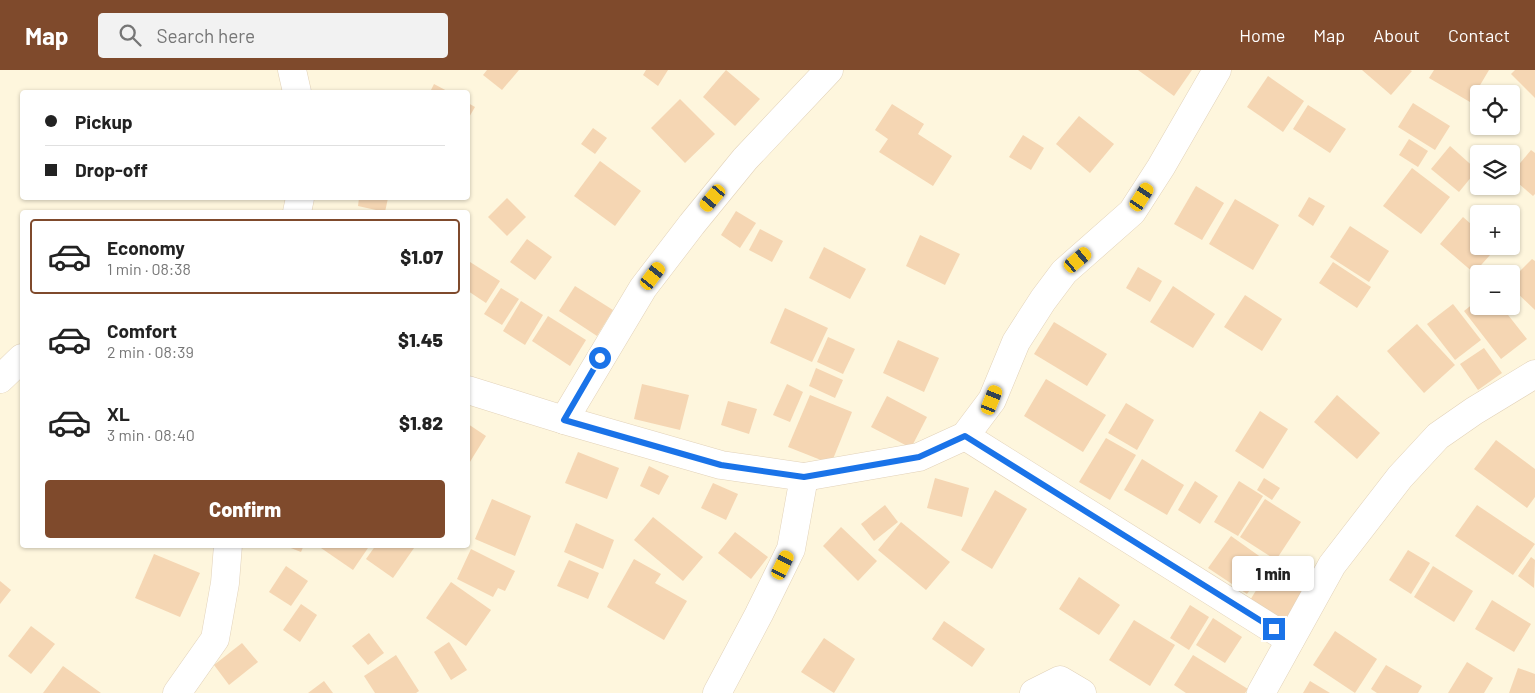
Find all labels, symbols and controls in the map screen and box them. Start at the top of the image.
search box [98,13,448,58]
text: Map [25,21,68,50]
icon: search [116,21,144,49]
text: Search here [156,24,255,47]
text: Home [1239,24,1285,46]
text: Map [1313,24,1345,46]
text: About [1373,24,1420,46]
text: Contact [1448,24,1510,46]
map controls [1470,85,1520,315]
button: locate [1470,85,1520,135]
text: Pickup [75,110,133,133]
button: layers [1470,145,1520,195]
text: Drop-off [75,158,148,181]
car [1127,180,1156,214]
car [697,182,728,214]
button: + [1470,205,1520,255]
icon: car [47,234,92,279]
text: Economy [107,236,185,259]
text: $1.07 [400,245,443,268]
car [1061,245,1094,275]
text: 1 min · 08:38 [107,259,191,278]
car [637,260,668,292]
button: − [1470,265,1520,315]
icon: car [47,317,92,362]
text: Comfort [107,319,177,342]
text: $1.45 [398,328,443,351]
text: 2 min · 08:39 [107,342,194,361]
route start [589,347,611,369]
car [979,383,1004,417]
icon: car [47,400,92,445]
text: XL [107,402,130,425]
text: $1.82 [399,411,443,434]
text: 3 min · 08:40 [107,425,195,444]
button: Confirm [45,480,445,538]
car [769,548,796,582]
callout: 1 min [1233,556,1315,592]
text: 1 min [1255,564,1291,583]
route end [1263,618,1285,640]

